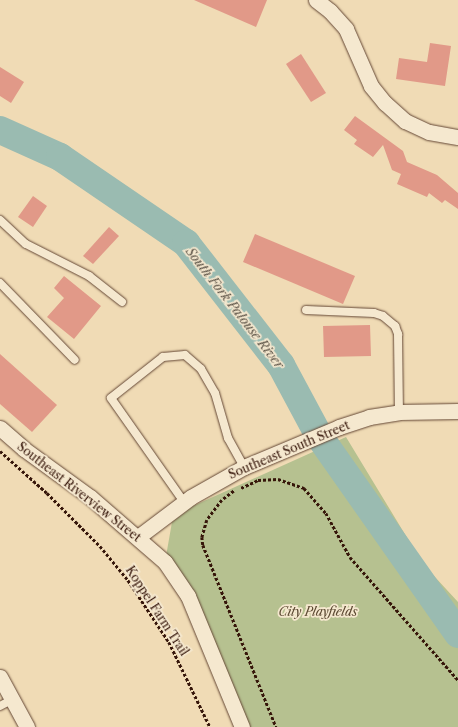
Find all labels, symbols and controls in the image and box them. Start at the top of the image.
water label: South Fork Palouse River [183,244,287,372]
street label: Southeast South Street [226,418,352,482]
street label: Southeast Riverview Street [14,439,144,545]
street label: Koppel Farm Trail [123,563,191,659]
park label: City Playfields [279,605,357,619]

